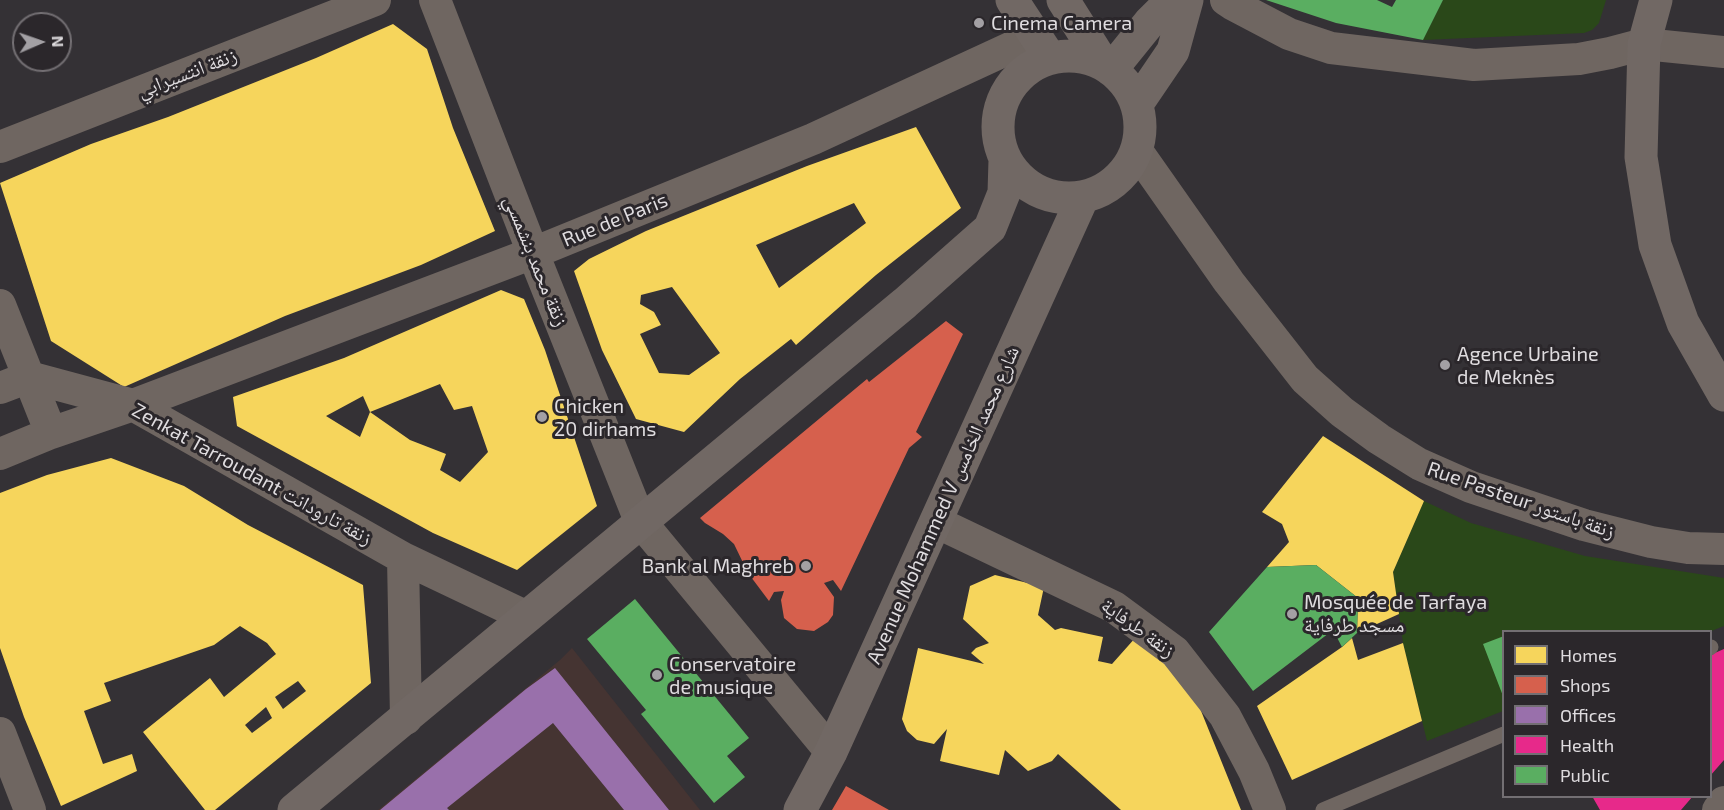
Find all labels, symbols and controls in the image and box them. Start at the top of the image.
place label: Cinema Camera [991,11,1132,35]
north arrow [12,12,72,72]
marker: Cinema Camera [972,16,986,30]
text: N [49,35,68,48]
street label: زنقة انتسيرابي [134,43,240,103]
street label: Rue de Paris [559,188,671,252]
street label: زنقة محمد بنشمسي [499,192,573,330]
street label: Avenue Mohammed V شارع محمد الخامس [862,342,1024,668]
place label: Agence Urbaine de Meknès [1457,342,1599,389]
marker: Agence Urbaine de Meknès [1438,358,1452,372]
place label: Chicken 20 dirhams [554,394,656,441]
street label: Zenkat Tarroudant زنقة تارودانت [128,398,376,550]
marker: Chicken 20 dirhams [535,410,549,424]
street label: Rue Pasteur زنقة باستور [1424,457,1618,543]
place label: Bank al Maghreb [642,554,794,578]
marker: Bank al Maghreb [799,559,813,573]
place label: Mosquée de Tarfaya مسجد طرفاية [1304,590,1487,637]
street label: زنقة طرفاية [1097,593,1179,663]
marker: Mosquée de Tarfaya مسجد طرفاية [1285,607,1299,621]
legend [1502,630,1712,798]
text: Homes [1560,644,1617,666]
place label: Conservatoire de musique [669,652,796,699]
marker: Conservatoire de musique [650,668,664,682]
text: Shops [1560,674,1610,696]
text: Offices [1560,704,1616,726]
text: Health [1560,734,1614,756]
text: Public [1560,764,1610,786]

